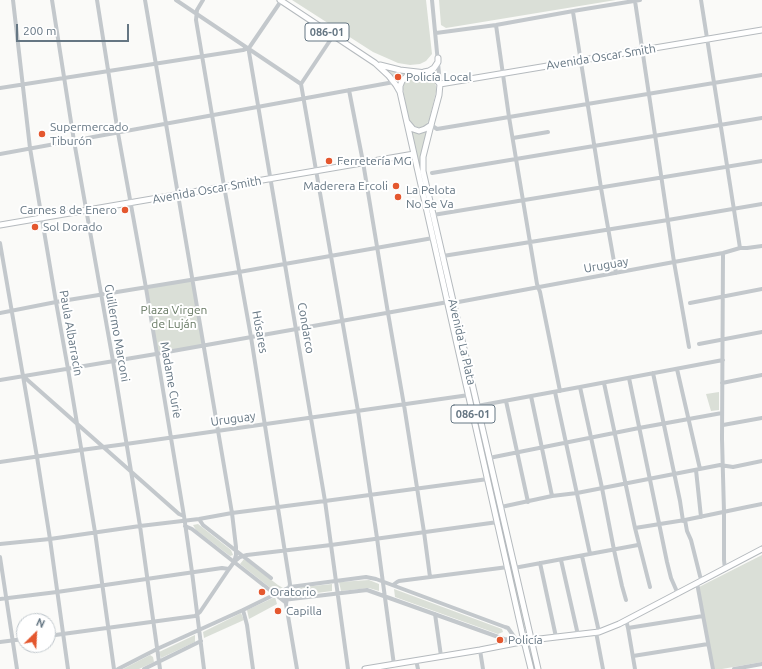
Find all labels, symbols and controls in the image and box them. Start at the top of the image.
scale bar [18,16,131,42]
road number: 086-01 [305,23,349,41]
text: 200 m [23,24,56,37]
street label: Avenida Oscar Smith [545,41,657,73]
place label: Policía Local [406,70,472,84]
marker: Policía Local [393,72,403,82]
place label: Supermercado Tiburón [50,120,129,148]
marker: Supermercado Tiburón [37,129,47,139]
place label: Ferretería MG [337,154,412,168]
marker: Ferretería MG [324,156,334,166]
street label: Avenida Oscar Smith [151,173,263,207]
place label: Maderera Ercoli [303,179,388,193]
marker: Maderera Ercoli [391,181,401,191]
place label: La Pelota No Se Va [406,183,456,211]
marker: La Pelota No Se Va [393,192,403,202]
place label: Carnes 8 de Enero [20,203,117,217]
marker: Carnes 8 de Enero [120,205,130,215]
place label: Sol Dorado [43,220,102,234]
marker: Sol Dorado [30,222,40,232]
street label: Uruguay [582,254,630,276]
street label: Guillermo Marconi [101,283,133,383]
street label: Paula Albarracín [56,289,86,377]
street label: Avenida La Plata [445,297,479,387]
street label: Condarco [294,301,318,355]
park label: Plaza Virgen de Luján [141,303,207,331]
street label: Húsares [249,310,271,354]
street label: Madame Curie [157,340,185,420]
road number: 086-01 [451,405,495,423]
street label: Uruguay [210,409,256,429]
place label: Oratorio [270,585,316,599]
marker: Oratorio [257,587,267,597]
place label: Capilla [286,604,322,618]
marker: Capilla [273,606,283,616]
north arrow [16,613,56,653]
text: N [34,616,47,630]
place label: Policía [508,633,543,647]
marker: Policía [495,635,505,645]

